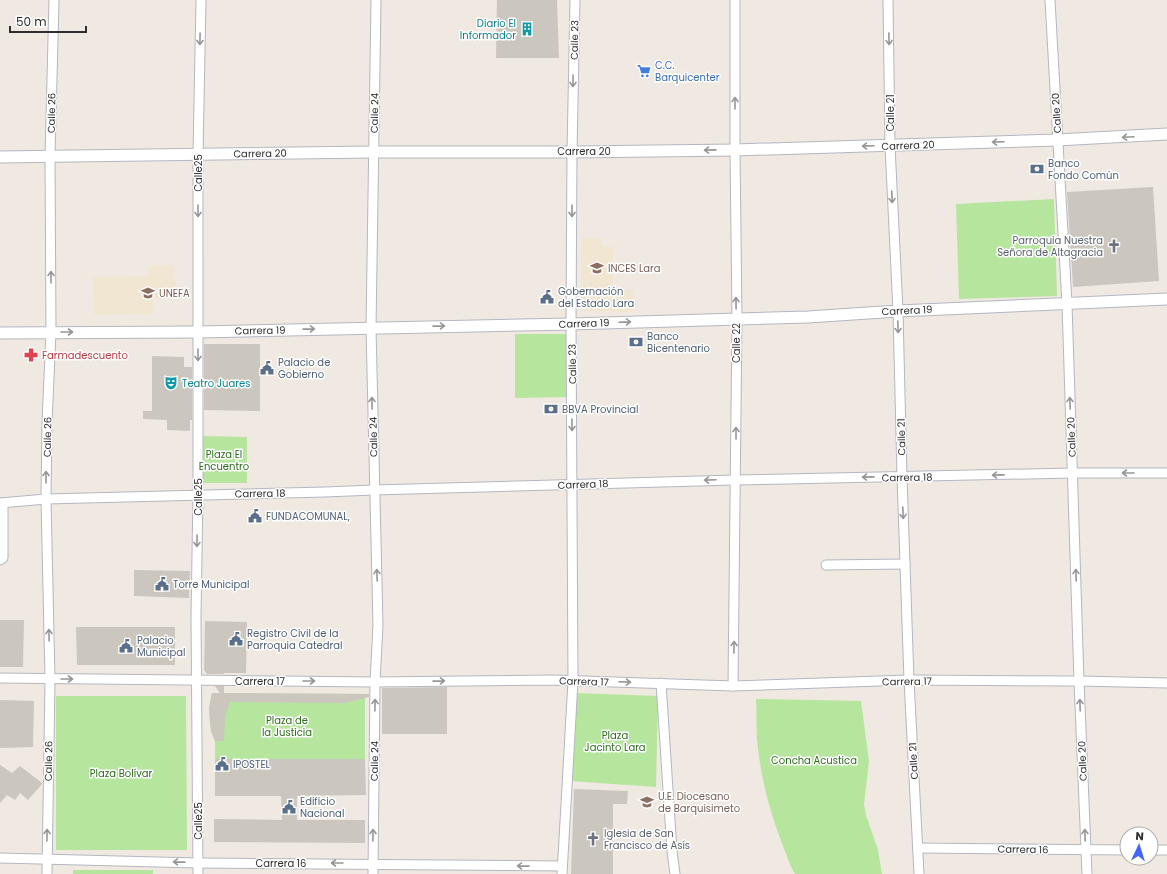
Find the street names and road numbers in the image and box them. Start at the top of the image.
street label: Calle 23 [567,20,582,60]
street label: Calle 20 [1048,92,1065,133]
street label: Calle 26 [44,93,59,133]
street label: Calle 24 [367,93,382,133]
street label: Calle 21 [883,94,898,132]
street label: Carrera 20 [881,137,935,154]
street label: Carrera 20 [557,144,611,159]
street label: Carrera 20 [233,146,287,161]
street label: Calle25 [191,154,206,192]
street label: Carrera 19 [881,302,933,319]
street label: Carrera 19 [558,315,610,332]
street label: Carrera 19 [234,323,286,338]
street label: Calle 22 [729,323,744,363]
street label: Calle 23 [565,344,580,384]
street label: Calle 26 [40,417,55,457]
street label: Calle 24 [366,417,381,457]
street label: Calle 20 [1063,417,1080,457]
street label: Calle 21 [894,418,909,456]
street label: Carrera 18 [881,470,933,485]
street label: Carrera 18 [557,476,609,493]
street label: Calle25 [191,478,206,516]
street label: Carrera 18 [234,486,286,501]
street label: Carrera 17 [559,673,610,690]
street label: Carrera 17 [235,674,286,689]
street label: Carrera 17 [882,674,933,689]
street label: Calle 26 [41,741,56,781]
street label: Calle 24 [367,741,382,781]
street label: Calle 20 [1074,741,1091,781]
street label: Calle 21 [905,742,922,780]
street label: Calle25 [191,802,206,840]
street label: Carrera 16 [997,842,1049,857]
street label: Carrera 16 [256,856,306,871]

